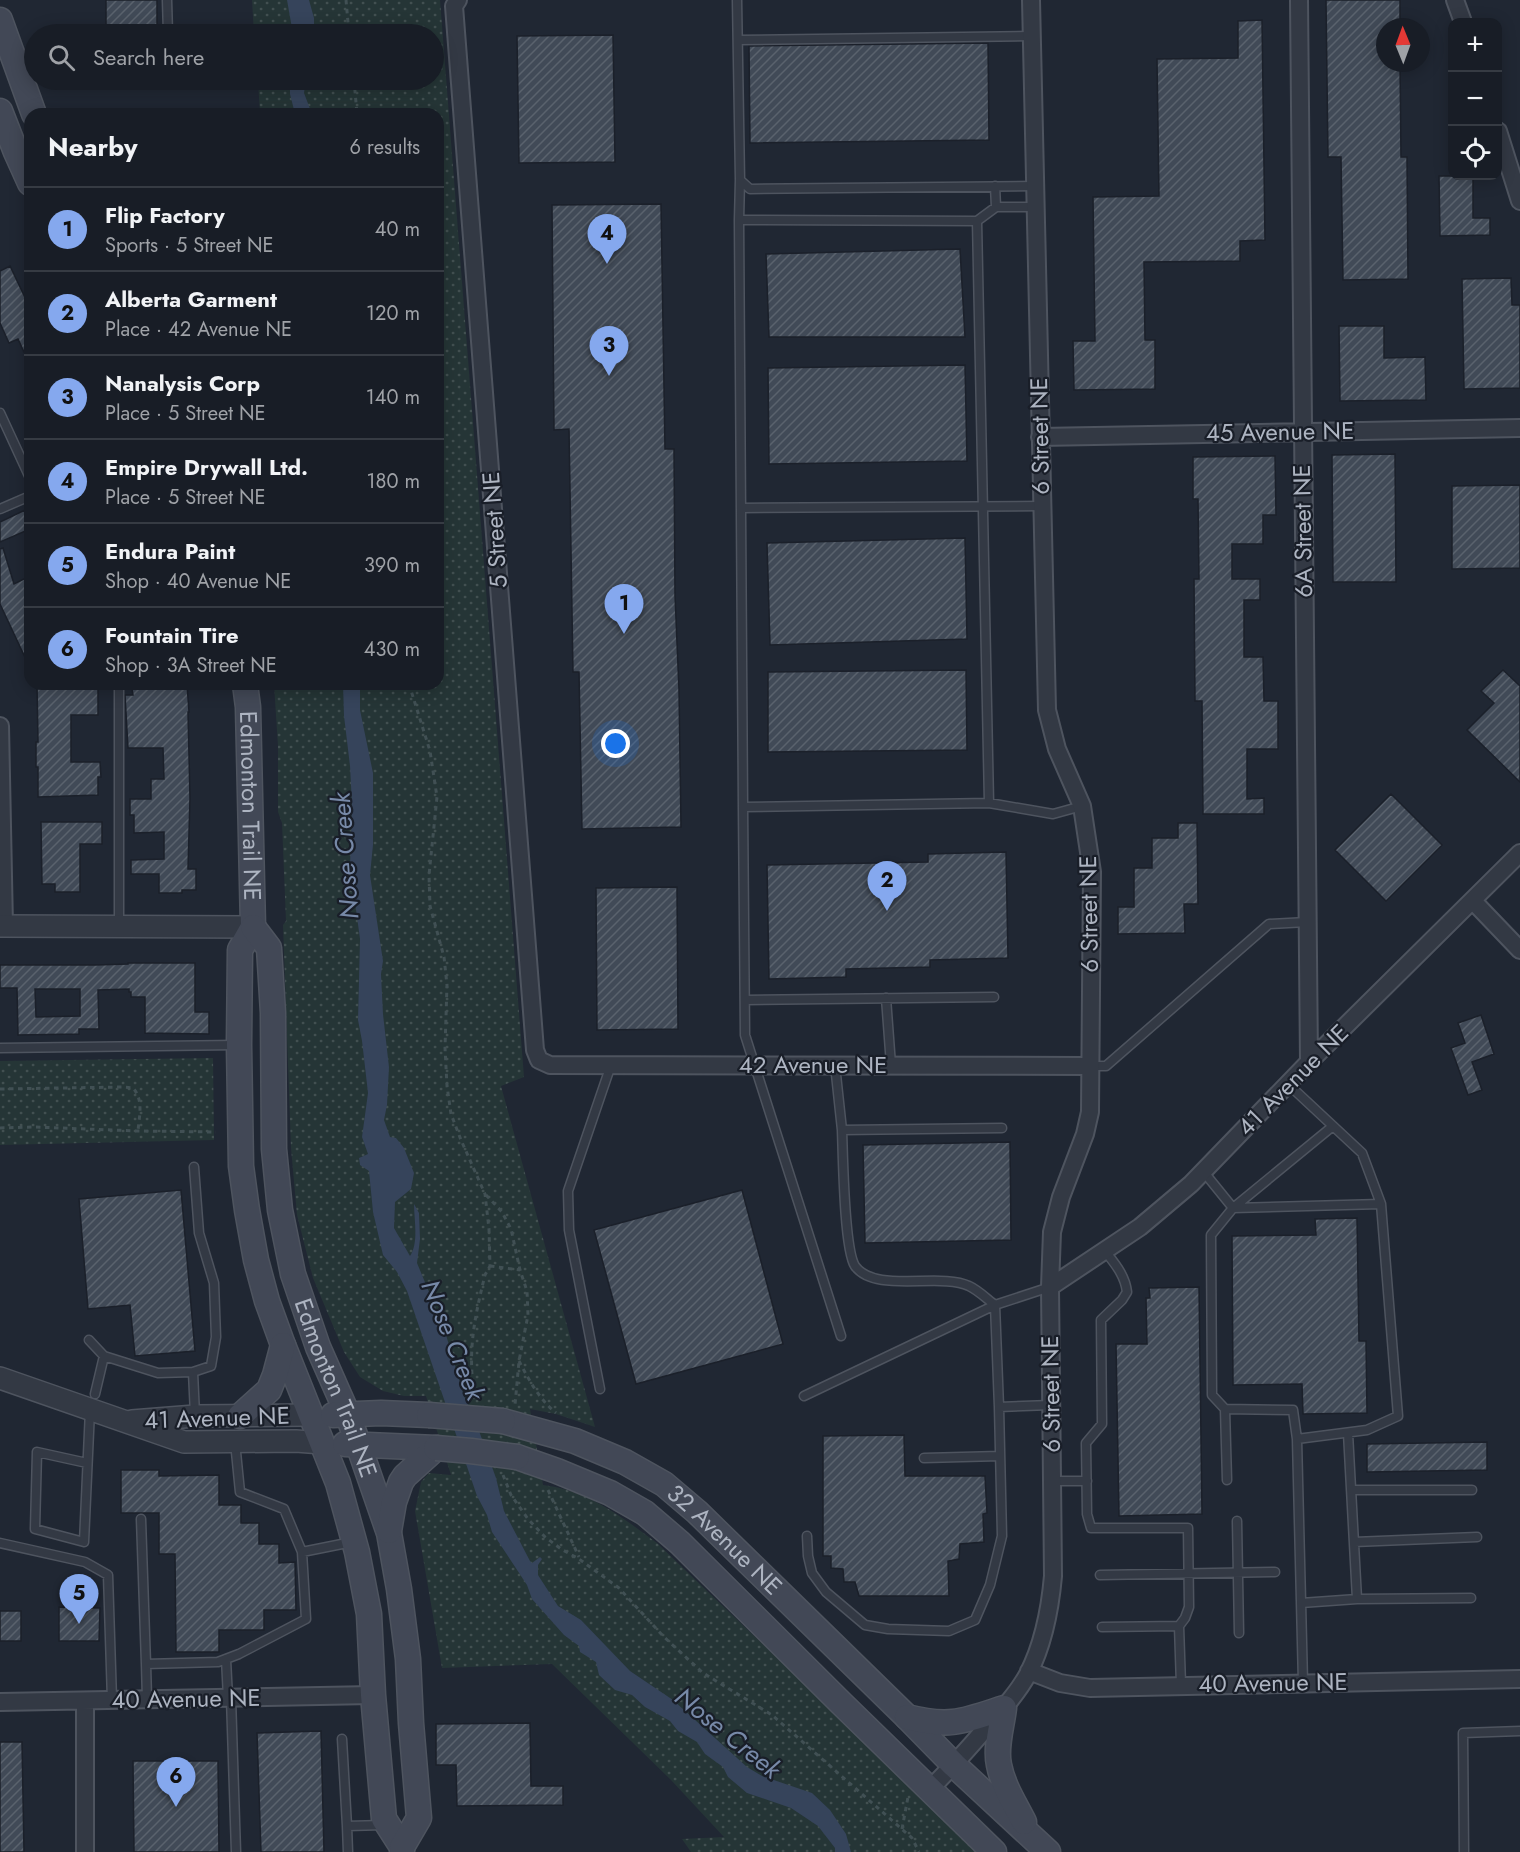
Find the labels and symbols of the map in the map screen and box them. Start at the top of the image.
north arrow [1376,18,1430,72]
pin: 4 [588,214,626,264]
pin: 3 [590,326,628,376]
street label: 6 Street NE [1021,377,1058,495]
street label: 45 Avenue NE [1205,413,1355,450]
street label: 6A Street NE [1284,464,1321,598]
street label: 5 Street NE [473,470,516,590]
pin: 1 [604,584,644,634]
street label: Edmonton Trail NE [231,710,270,901]
your location [601,729,630,758]
water label: Nose Creek [321,789,368,921]
street label: 6 Street NE [1070,855,1107,973]
pin: 2 [868,862,906,911]
street label: 41 Avenue NE [1229,1016,1357,1144]
street label: 42 Avenue NE [739,1047,887,1082]
water label: Nose Creek [412,1274,495,1408]
street label: Edmonton Trail NE [286,1294,386,1482]
street label: 6 Street NE [1032,1335,1069,1453]
street label: 41 Avenue NE [144,1397,290,1438]
street label: 32 Avenue NE [659,1476,790,1603]
pin: 5 [60,1574,98,1624]
street label: 40 Avenue NE [1198,1664,1348,1701]
water label: Nose Creek [667,1678,791,1789]
street label: 40 Avenue NE [111,1680,261,1717]
pin: 6 [156,1758,195,1807]

